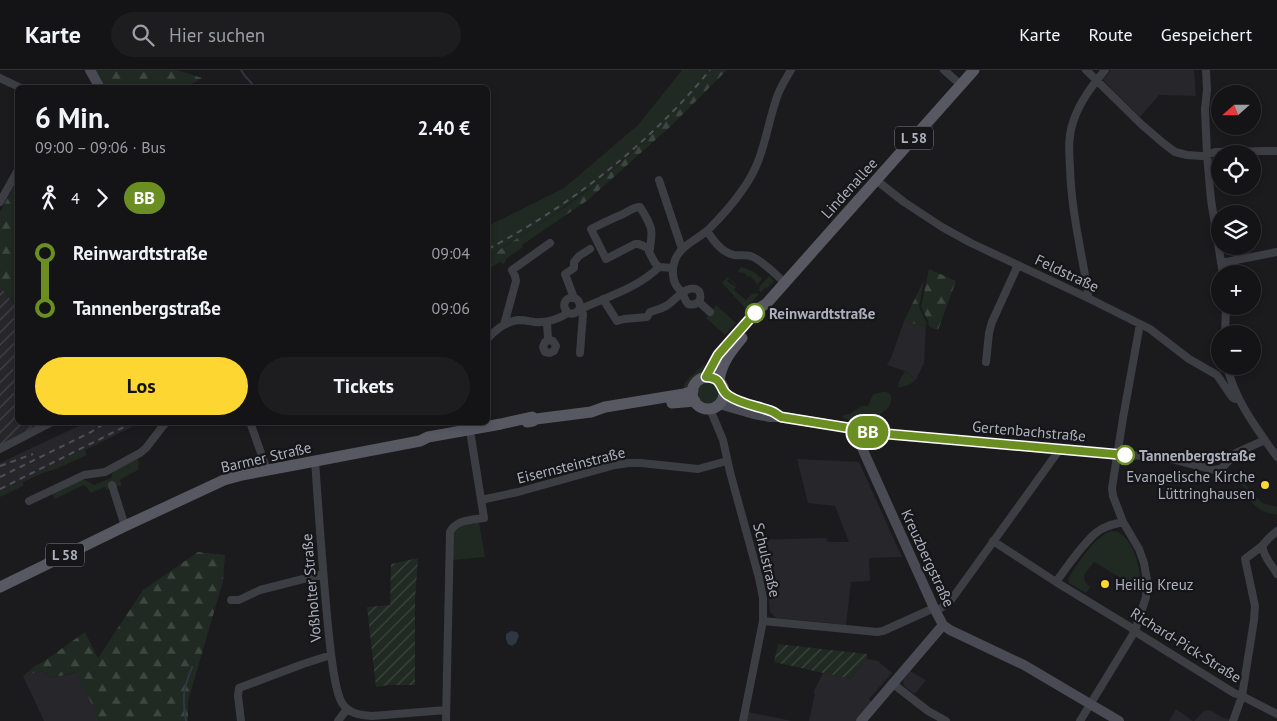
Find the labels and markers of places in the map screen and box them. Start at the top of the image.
marker: Reinwardtstraße [745,303,765,323]
place label: Reinwardtstraße [769,304,876,323]
marker: Tannenbergstraße [1115,445,1135,465]
place label: Tannenbergstraße [1139,446,1256,465]
place label: Evangelische Kirche Lüttringhausen [1126,467,1255,503]
marker: Evangelische Kirche Lüttringhausen [1259,479,1271,491]
place label: Heilig Kreuz [1115,575,1193,594]
marker: Heilig Kreuz [1099,578,1111,590]

